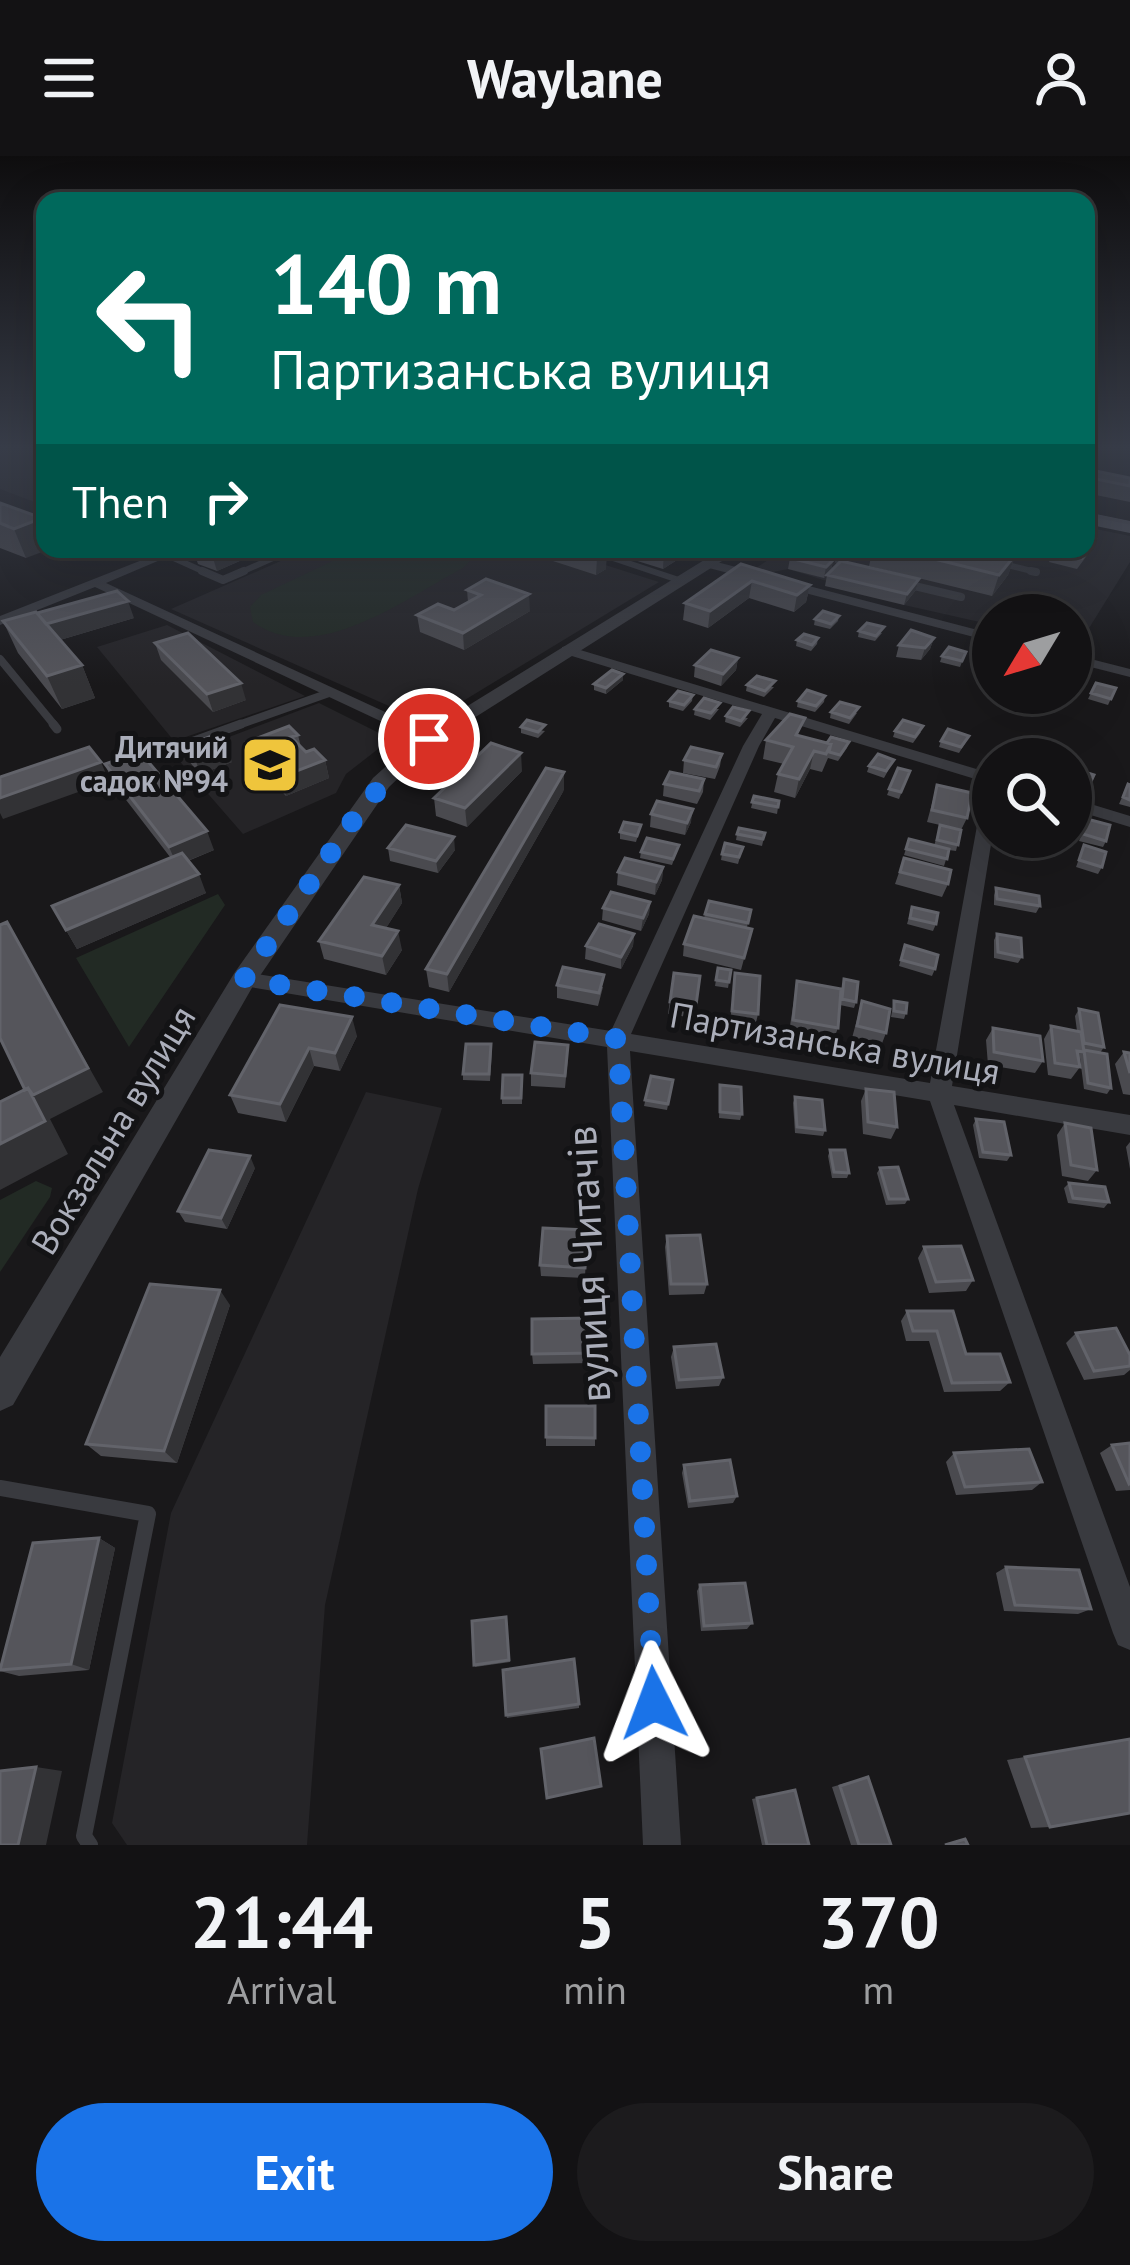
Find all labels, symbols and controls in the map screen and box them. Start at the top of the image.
text: Waylane [467,43,663,113]
icon: menu [36,45,102,111]
icon: person [1028,45,1094,111]
text: 140 m [270,228,502,337]
icon: left [72,240,228,396]
text: Партизанська вулиця [270,334,771,404]
icon: right [193,468,259,534]
text: Then [72,472,169,530]
north arrow [972,594,1092,714]
map controls [972,594,1092,858]
pin [378,688,480,790]
icon: arrive [396,706,462,772]
place label: Дитячий садок №94 [80,727,228,800]
school or university icon: Дитячий садок №94 [239,734,301,796]
button: search [972,738,1092,858]
street label: Партизанська вулиця [666,990,1004,1095]
street label: Вокзальна вулиця [20,997,205,1263]
street label: вулиця Читачів [553,1124,622,1404]
position arrow [591,1640,717,1766]
text: 21:44 [190,1875,373,1968]
text: 5 [575,1875,616,1968]
text: 370 [817,1875,940,1968]
text: Arrival [227,1964,336,2015]
text: min [563,1964,627,2015]
text: m [863,1964,894,2015]
button: Exit [36,2103,553,2241]
button: Share [577,2103,1094,2241]

